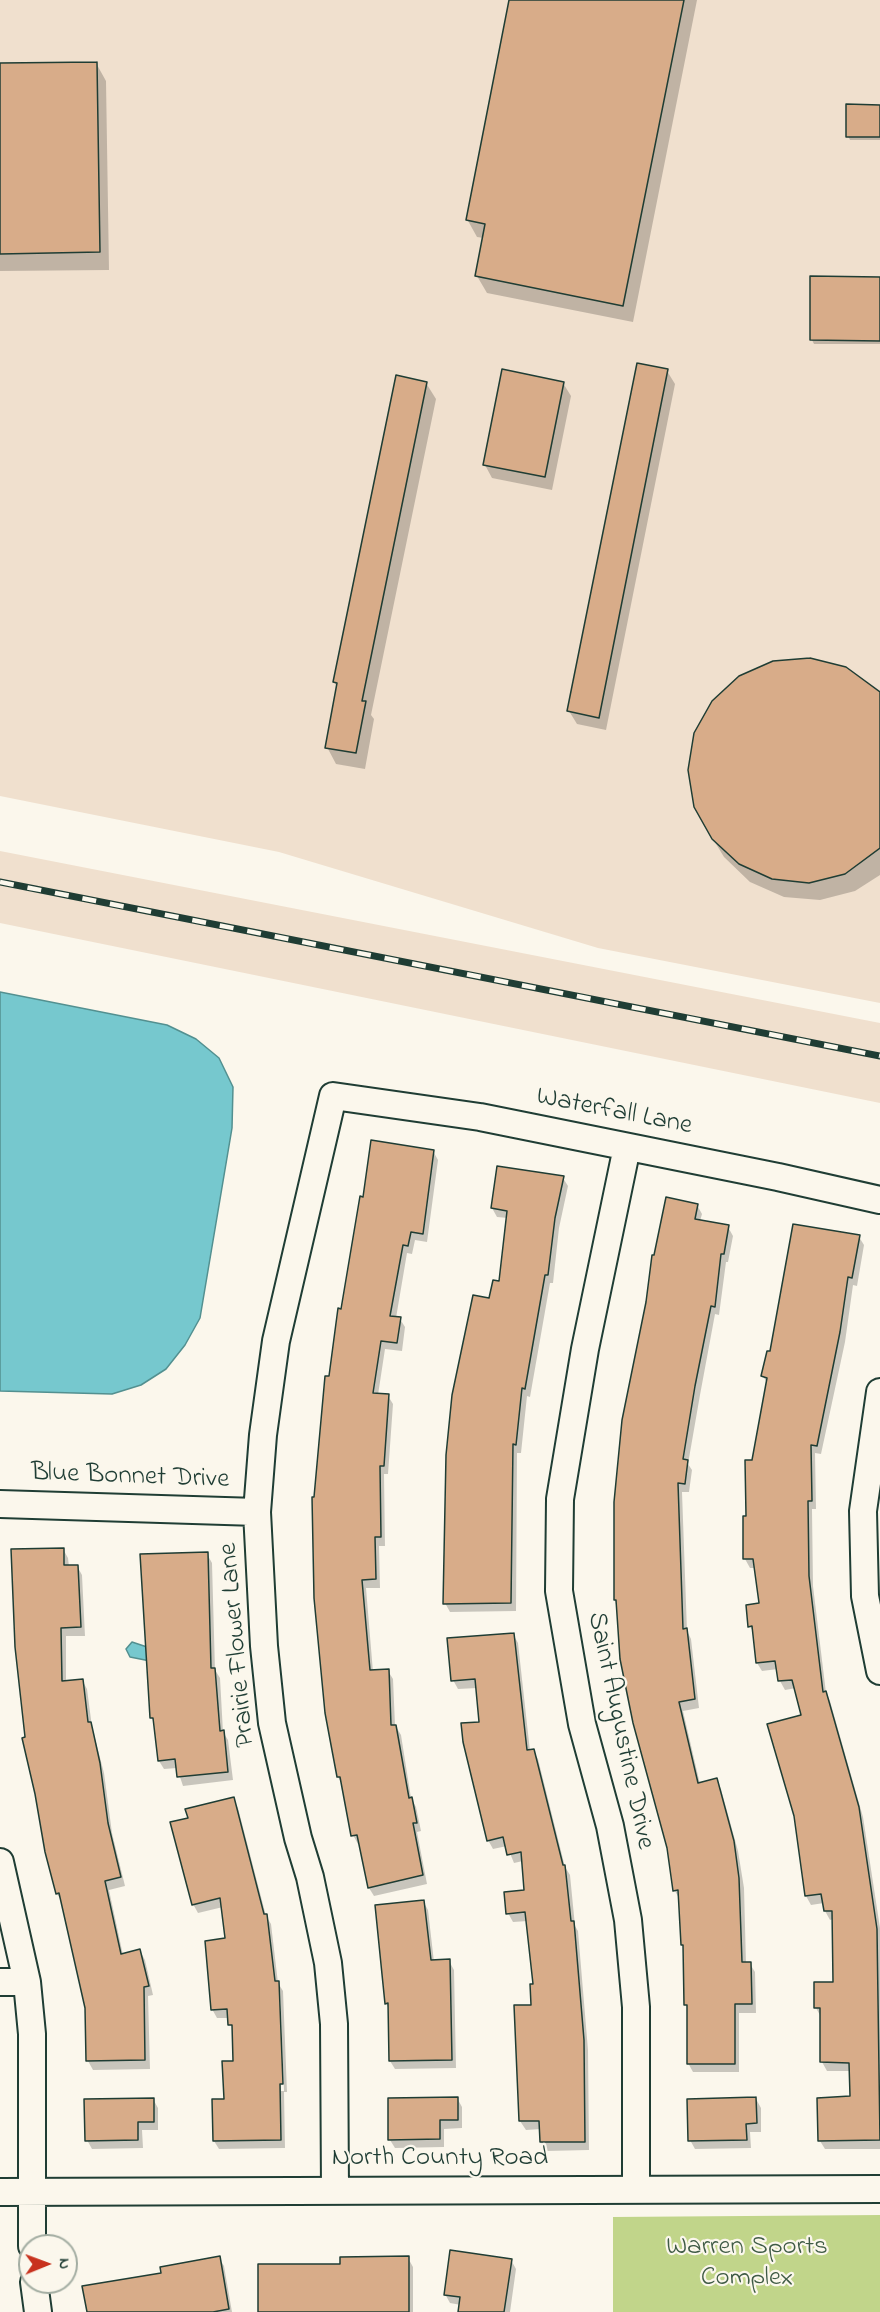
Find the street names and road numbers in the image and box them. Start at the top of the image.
street label: Waterfall Lane [533,1082,695,1144]
street label: Blue Bonnet Drive [30,1458,230,1498]
street label: Prairie Flower Lane [214,1542,264,1748]
street label: Saint Augustine Drive [578,1609,660,1853]
street label: North County Road [332,2144,548,2176]

